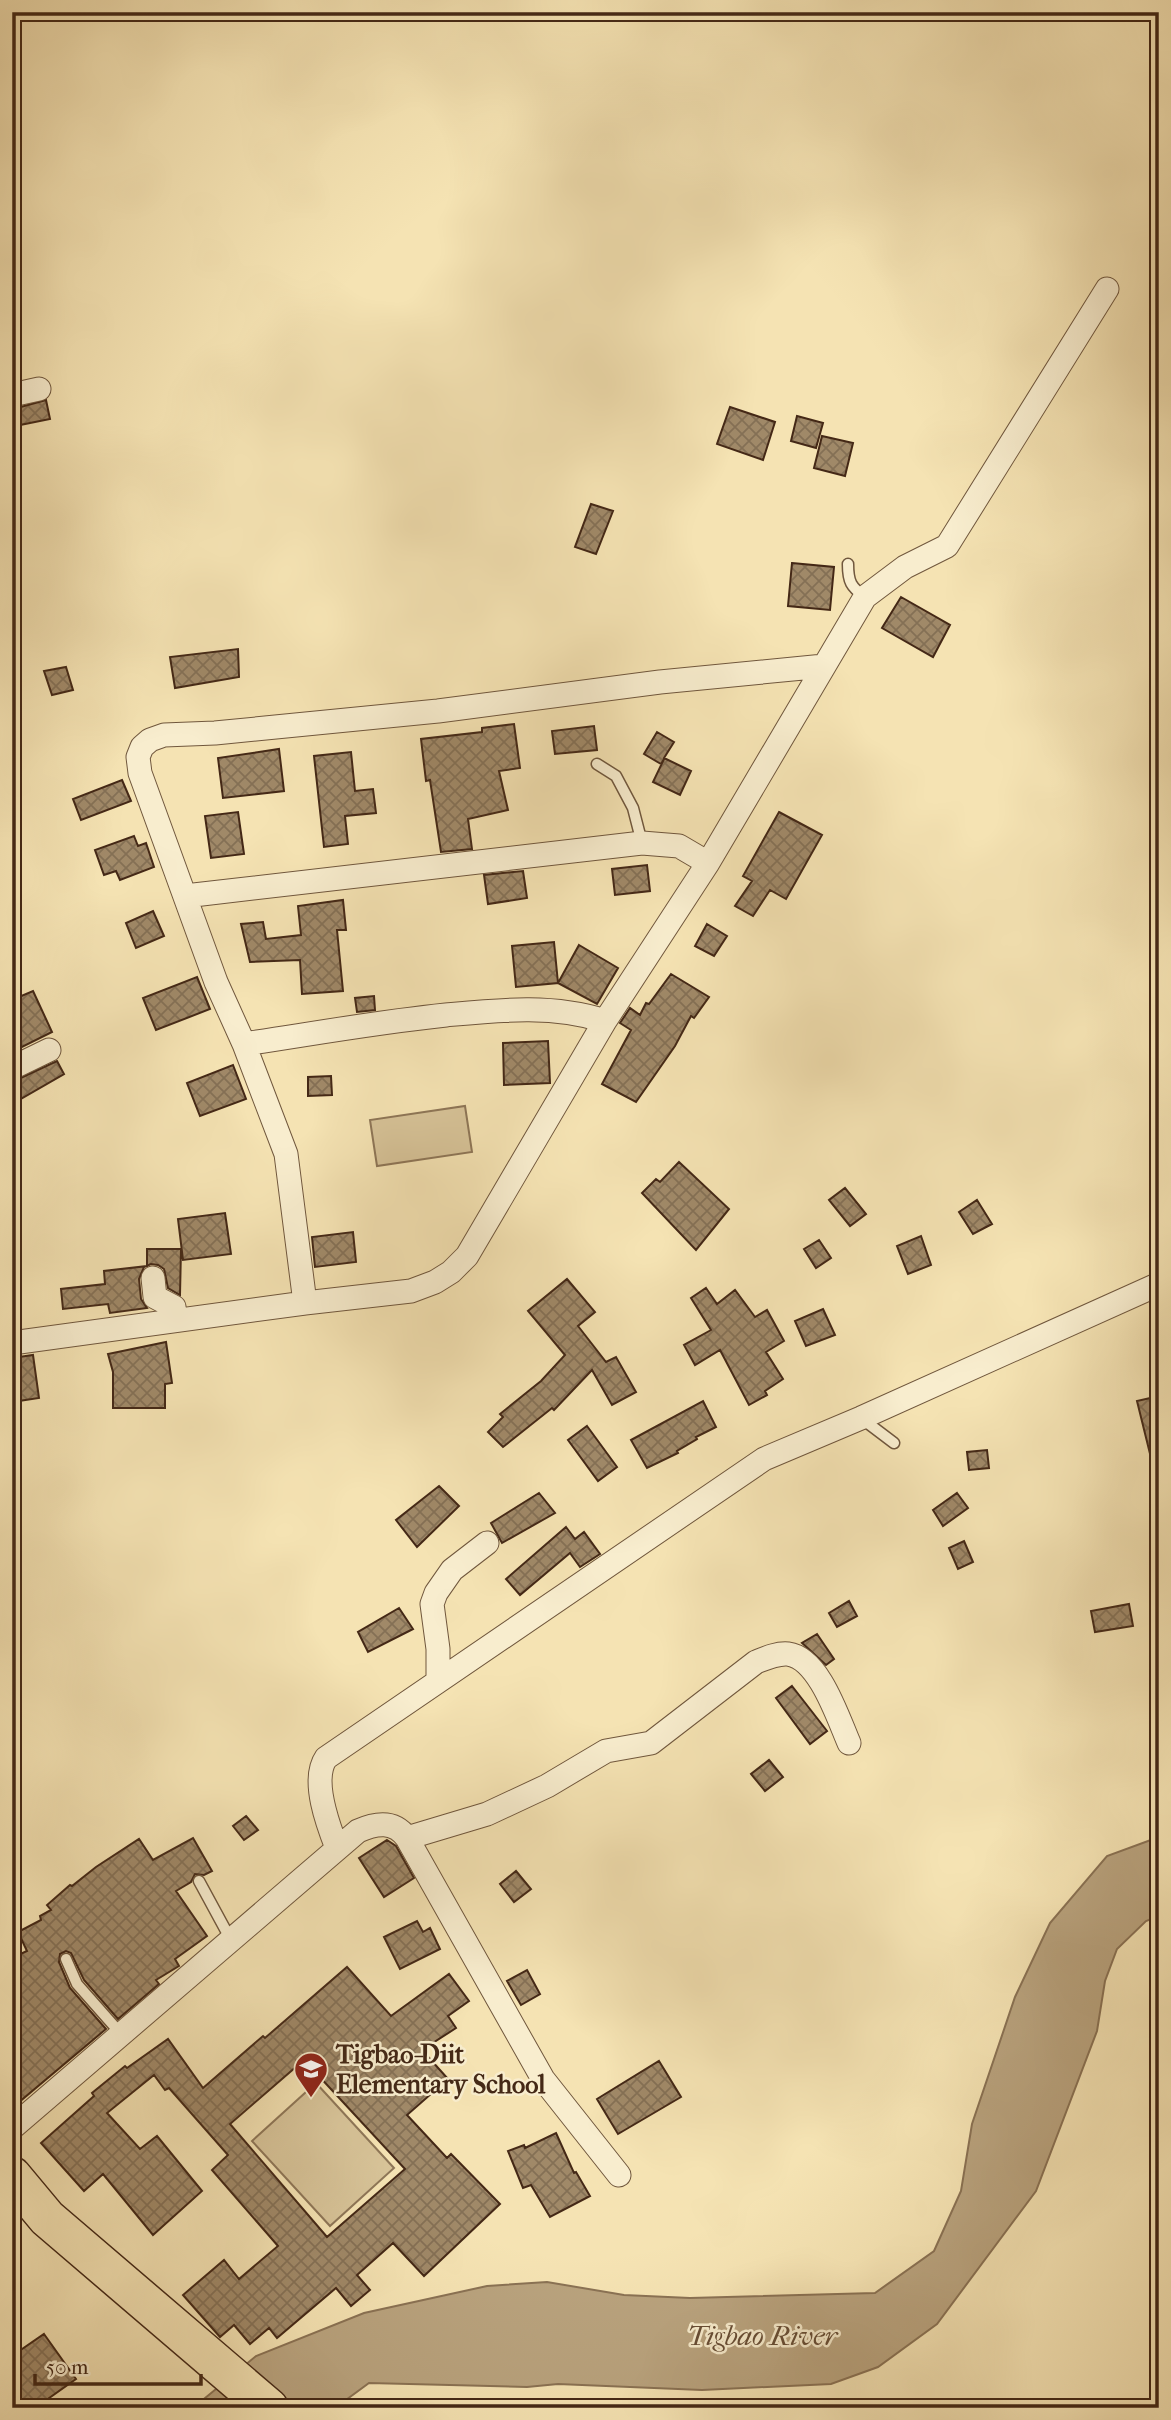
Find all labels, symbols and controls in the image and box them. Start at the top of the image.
place label: Tigbao-Diit Elementary School [335,2039,546,2100]
school or university icon: Tigbao-Diit Elementary School [292,2050,330,2099]
water label: Tigbao River [687,2319,840,2352]
scale bar [35,2343,201,2387]
text: 50 m [46,2355,89,2379]

